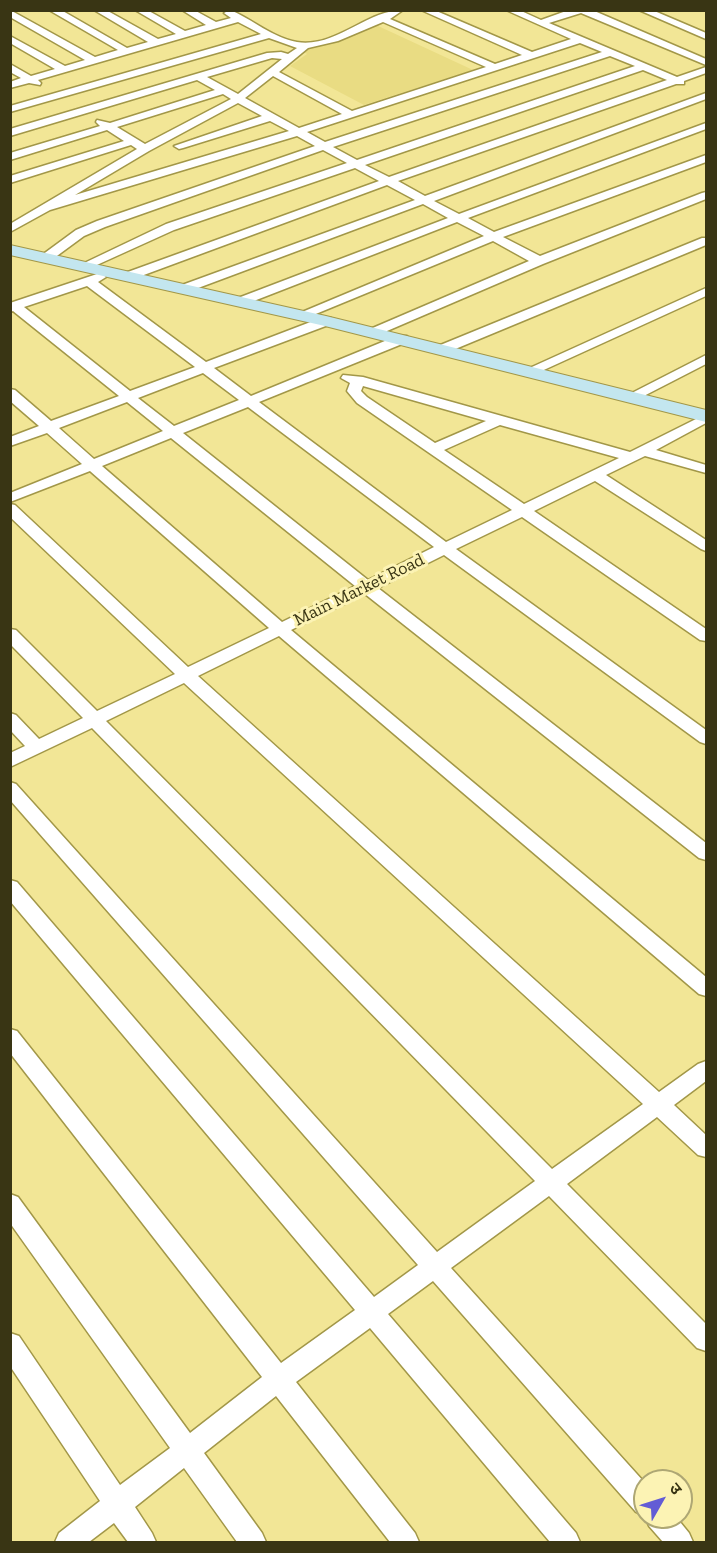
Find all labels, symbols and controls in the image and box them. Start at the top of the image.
street label: Main Market Road [290,549,428,631]
north arrow [633,1469,693,1529]
text: उ [665,1479,686,1498]

